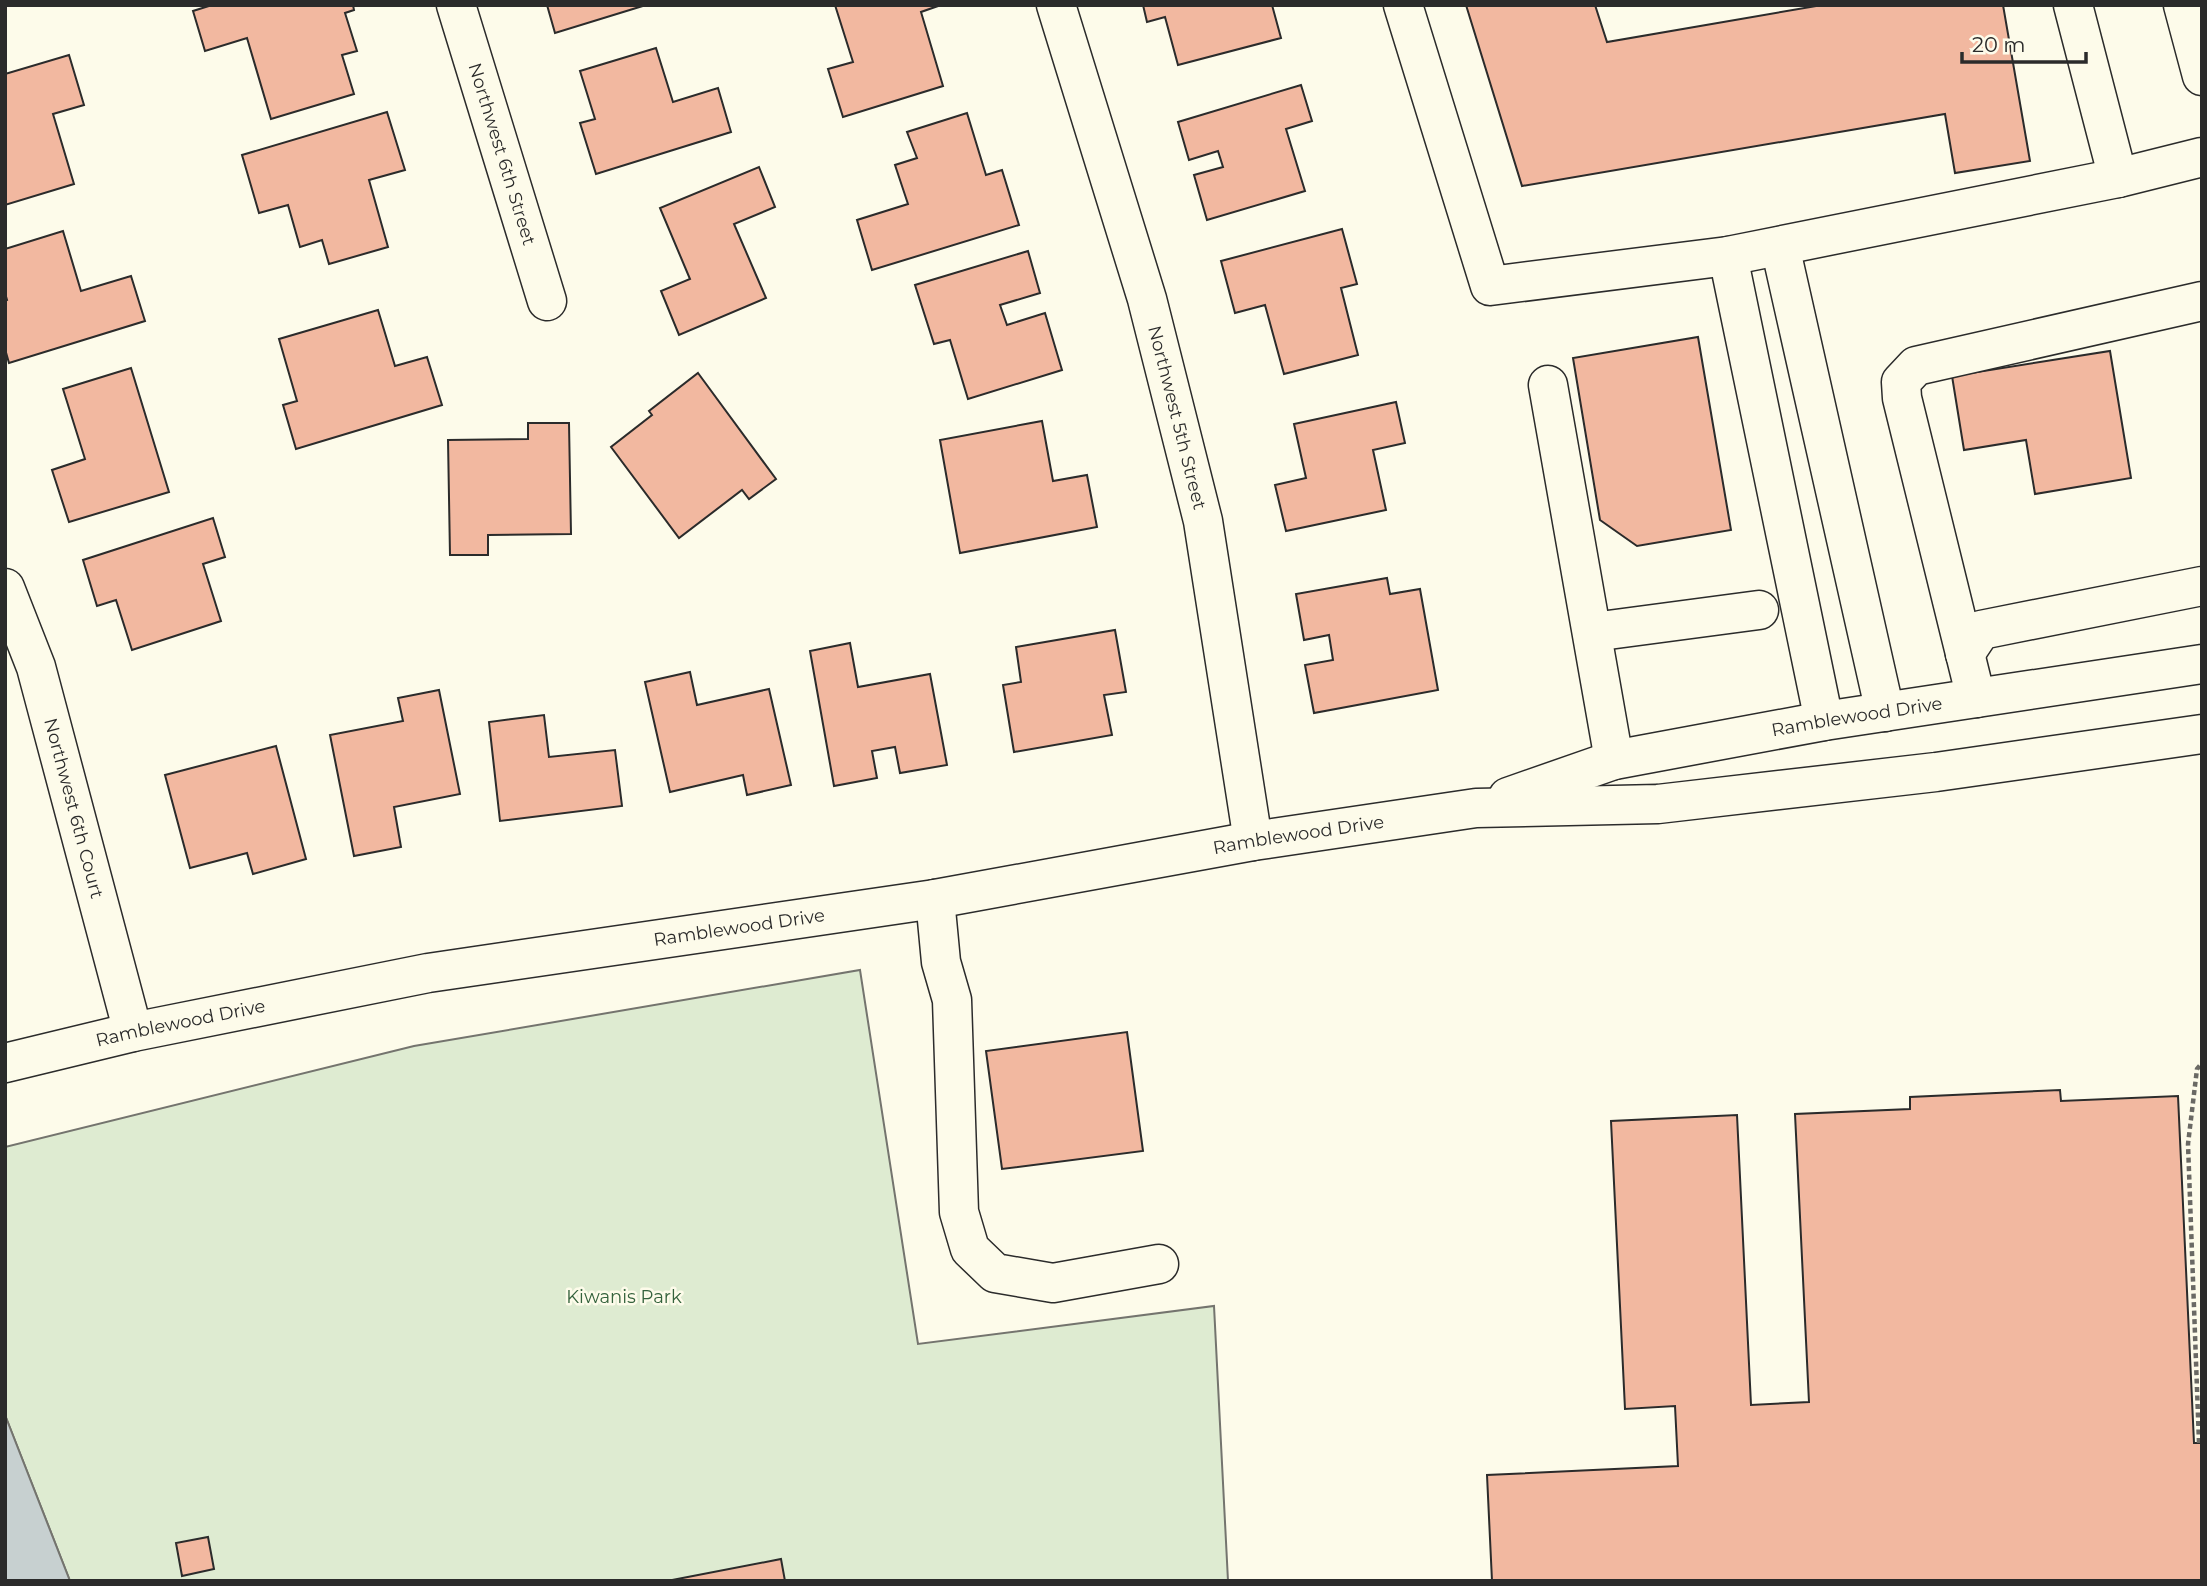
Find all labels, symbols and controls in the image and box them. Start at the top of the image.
scale bar [1962,21,2086,65]
text: 20 m [1972,32,2026,57]
street label: Northwest 6th Street [463,60,540,248]
street label: Northwest 5th Street [1143,323,1211,512]
street label: Ramblewood Drive [1770,692,1944,742]
street label: Northwest 6th Court [39,716,108,901]
street label: Ramblewood Drive [1211,811,1386,859]
street label: Ramblewood Drive [652,904,826,951]
street label: Ramblewood Drive [93,995,267,1052]
park label: Kiwanis Park [566,1286,682,1308]

